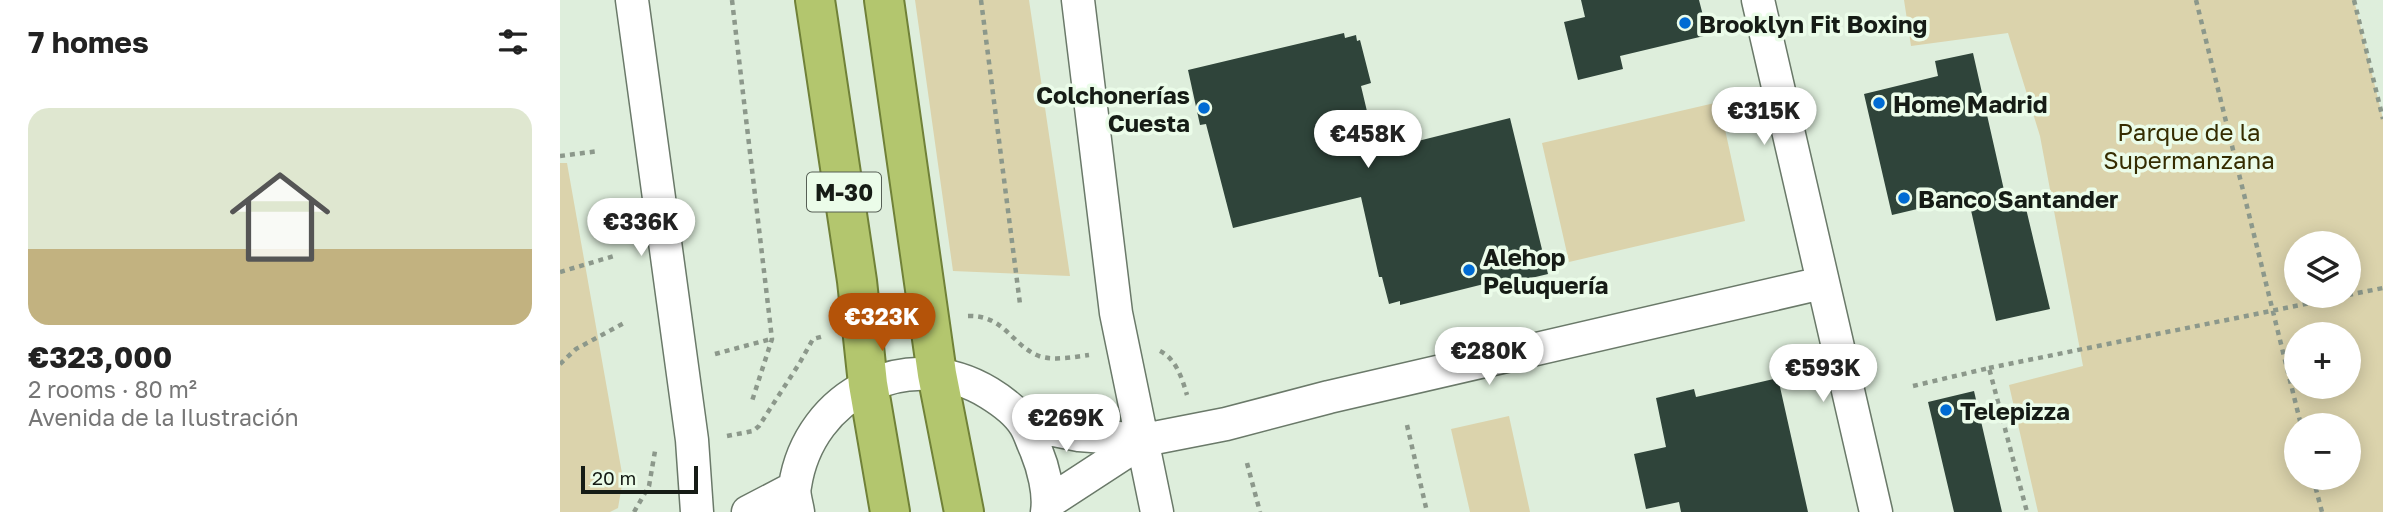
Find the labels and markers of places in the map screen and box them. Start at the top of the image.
place label: Brooklyn Fit Boxing [1699,9,1927,38]
marker: Brooklyn Fit Boxing [1677,15,1693,31]
place label: Colchonerías Cuesta [1036,80,1190,137]
pin: €315K [1715,88,1813,147]
place label: Home Madrid [1893,89,2048,118]
marker: Home Madrid [1871,95,1887,111]
marker: Colchonerías Cuesta [1196,100,1212,116]
pin: €458K [1319,110,1417,170]
place label: Banco Santander [1918,184,2118,213]
marker: Banco Santander [1896,190,1912,206]
pin: €336K [592,198,690,258]
place label: Alehop Peluquería [1483,242,1608,299]
marker: Alehop Peluquería [1461,262,1477,278]
pin: €323K [833,294,931,353]
pin: €280K [1440,328,1538,387]
pin: €593K [1774,344,1872,404]
pin: €269K [1017,394,1115,454]
place label: Telepizza [1960,396,2070,425]
marker: Telepizza [1938,402,1954,418]

